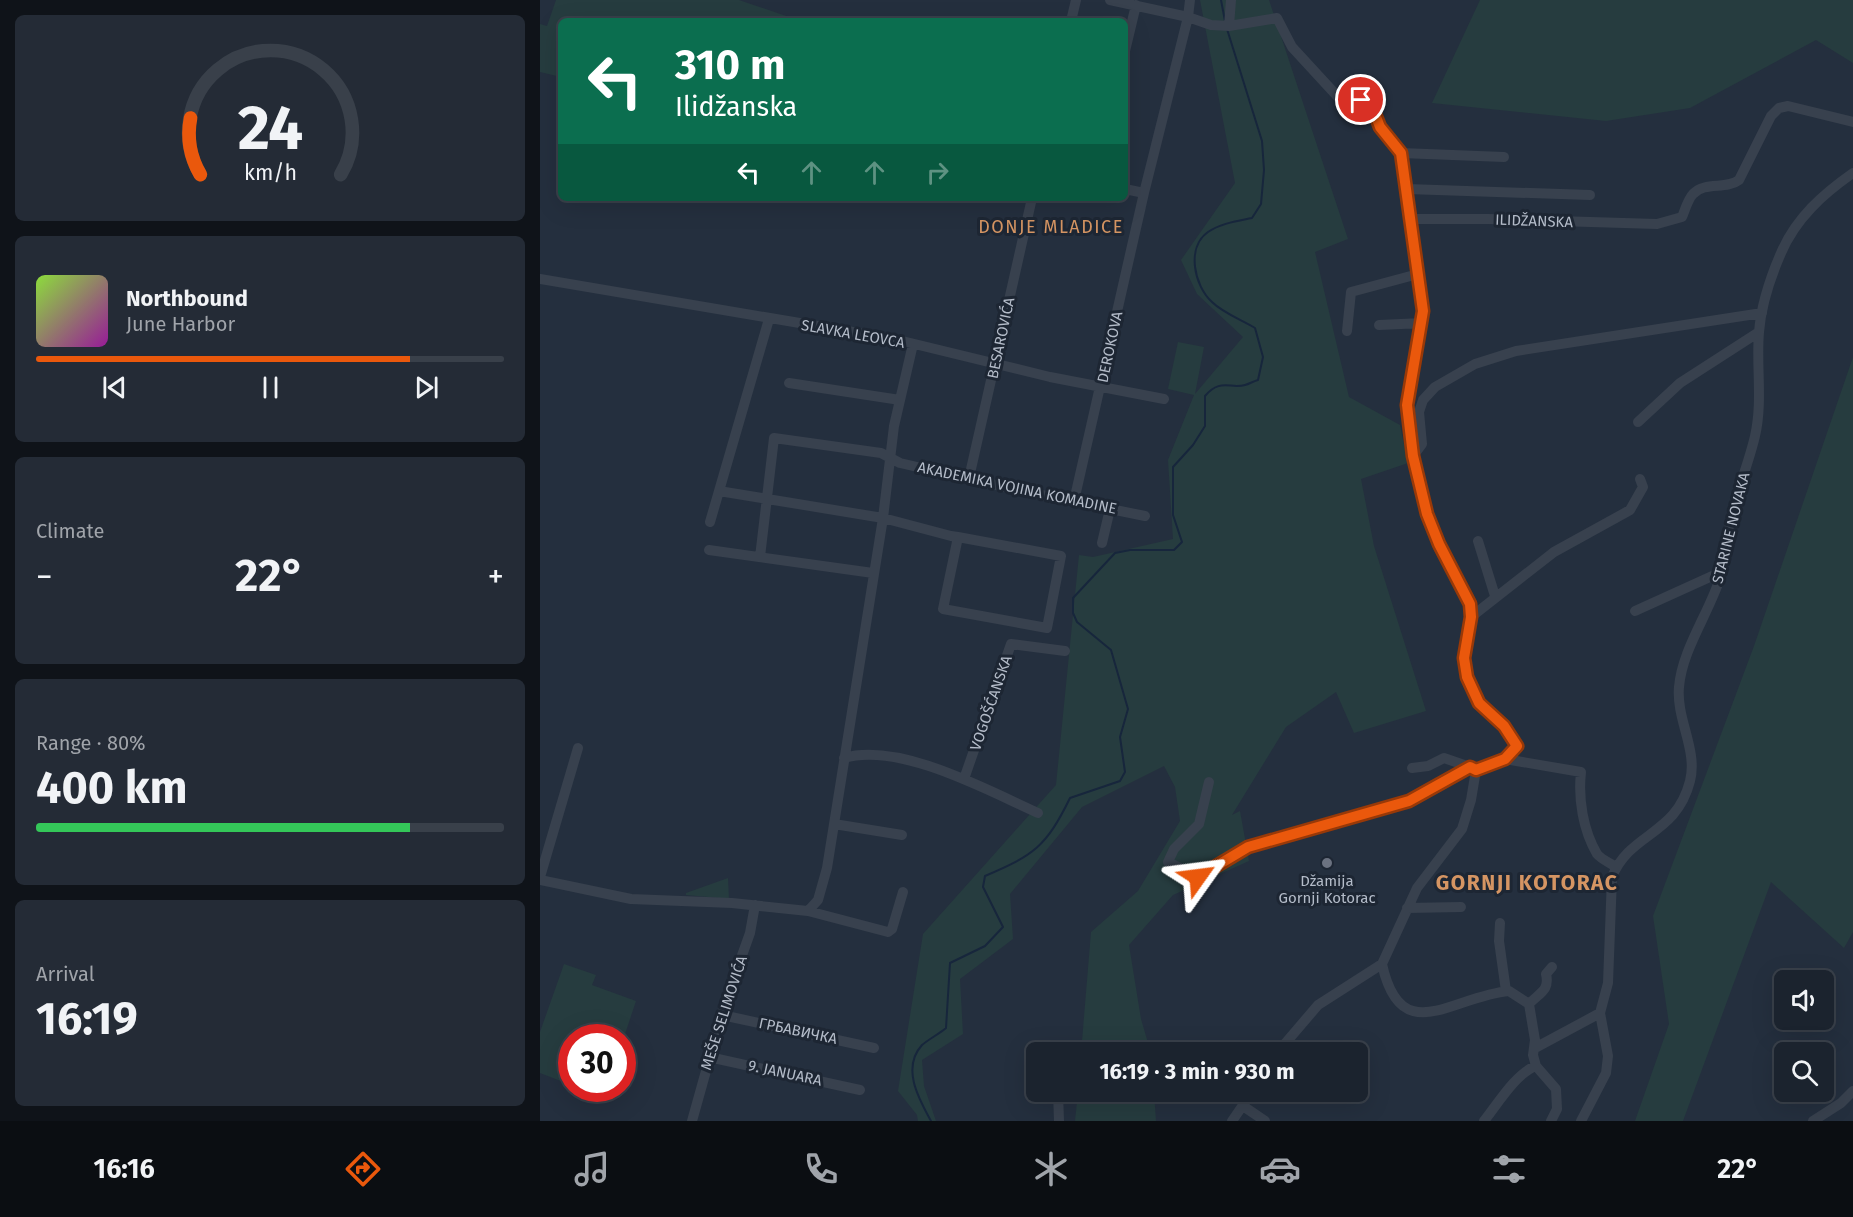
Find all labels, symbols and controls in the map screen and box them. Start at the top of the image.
text: 310 m [675,40,785,90]
icon: left [576,42,654,120]
pin [1335,74,1386,125]
icon: arrive [1344,83,1377,116]
text: 24 [237,91,303,166]
text: Ilidžanska [675,91,797,123]
icon: left [732,156,765,189]
icon: ahead [795,156,828,189]
icon: ahead [858,156,891,189]
icon: right [921,156,954,189]
text: km/h [243,160,297,186]
street label: ILIDŽANSKA [1495,211,1574,231]
district label: DONJE MLADICE [978,216,1124,238]
text: Northbound [126,285,248,312]
street label: BESAROVIĆA [984,295,1018,380]
street label: DEROKOVA [1094,309,1126,384]
text: June Harbor [126,312,235,336]
street label: SLAVKA LEOVCA [800,316,906,352]
icon: previous [98,371,131,404]
icon: pause [254,371,287,404]
icon: next [410,371,443,404]
street label: AKADEMIKA VOJINA KOMADINE [916,458,1118,518]
street label: STARINE NOVAKA [1708,470,1754,585]
text: Climate [36,519,104,543]
text: 22° [235,549,305,603]
text: − [36,557,53,597]
text: + [488,557,504,597]
street label: VOGOŠĆANSKA [966,653,1016,753]
text: Range · 80% [36,731,146,755]
text: 400 km [36,761,188,815]
position arrow [1166,845,1230,909]
marker: Džamija Gornji Kotorac [1320,856,1334,870]
district label: GORNJI KOTORAC [1436,870,1618,896]
place label: Džamija Gornji Kotorac [1278,872,1376,907]
street label: MEŠE SELIMOVIĆA [697,953,751,1073]
text: Arrival [36,962,95,986]
map controls [1774,970,1834,1102]
button: sound [1774,970,1834,1030]
text: 16:19 [36,992,138,1046]
street label: ГРБАВИЧКА [757,1014,839,1048]
speed limit sign: 30 [558,1024,636,1102]
button: search [1774,1042,1834,1102]
street label: 9. JANUARA [746,1056,824,1090]
text: 16:19 · 3 min · 930 m [1099,1058,1295,1085]
icon: directions [342,1148,384,1190]
icon: music [571,1148,613,1190]
icon: phone [800,1148,842,1190]
icon: climate [1030,1148,1072,1190]
icon: car [1259,1148,1301,1190]
icon: filters [1488,1148,1530,1190]
text: 16:16 [94,1153,155,1185]
text: 22° [1717,1153,1759,1185]

